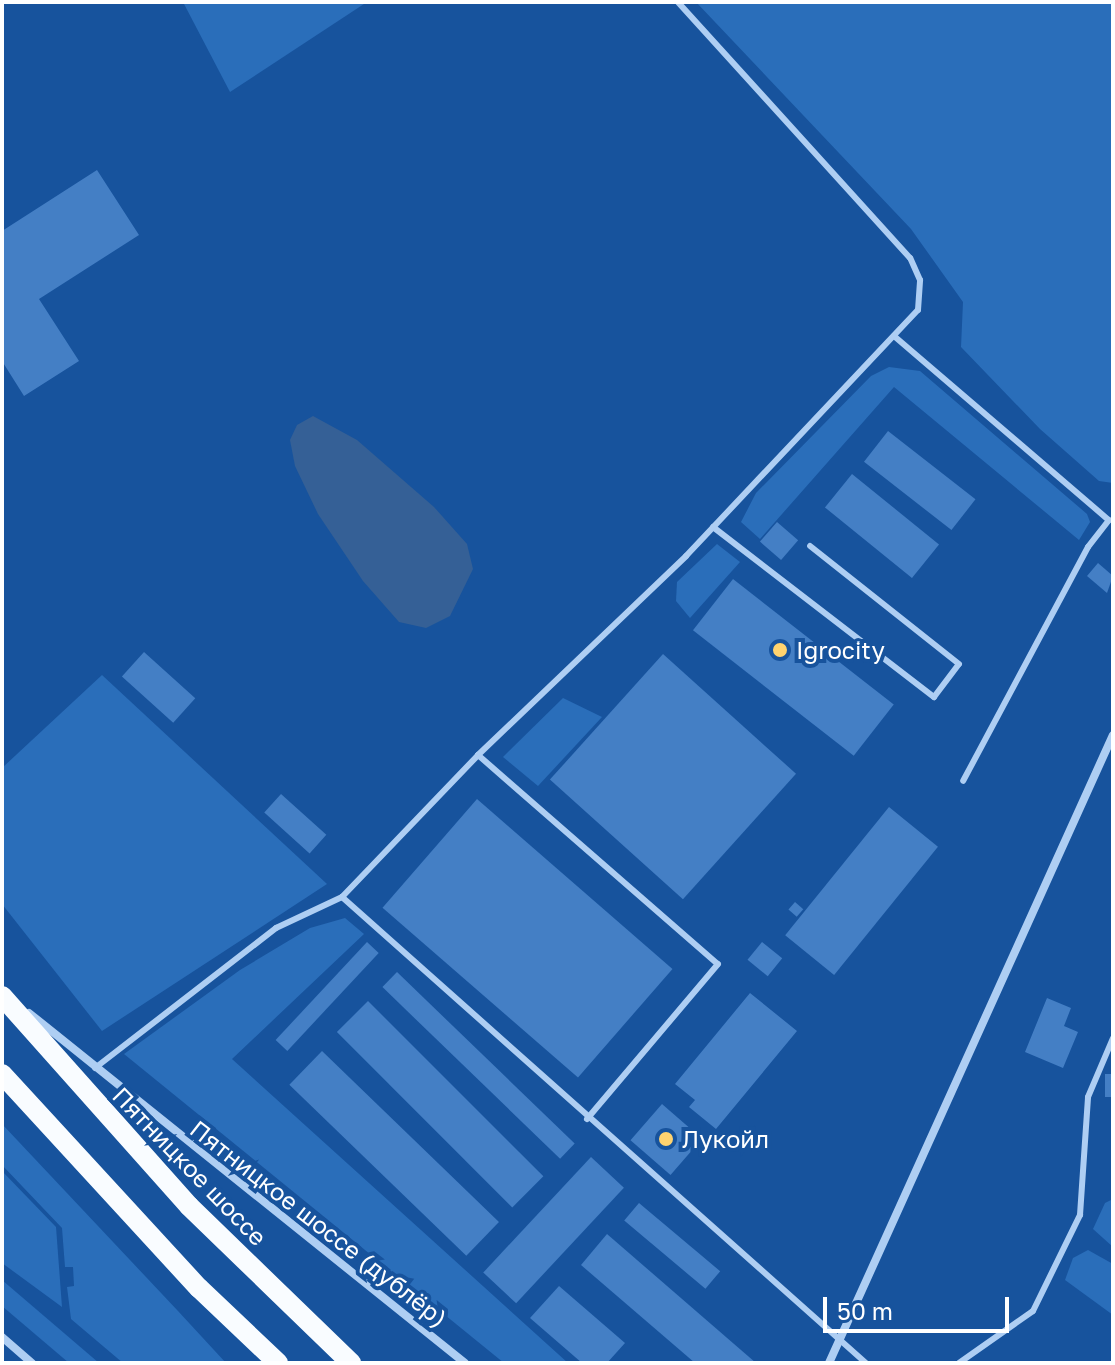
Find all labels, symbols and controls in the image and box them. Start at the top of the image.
place label: Igrocity [796,636,885,664]
marker: Igrocity [771,641,789,659]
street label: Пятницкое шоссе [107,1081,273,1251]
street label: Пятницкое шоссе (дублёр) [185,1114,453,1332]
place label: Лукойл [682,1125,769,1153]
marker: Лукойл [657,1130,675,1148]
scale bar [827,1281,1013,1331]
text: 50 m [837,1296,893,1325]

